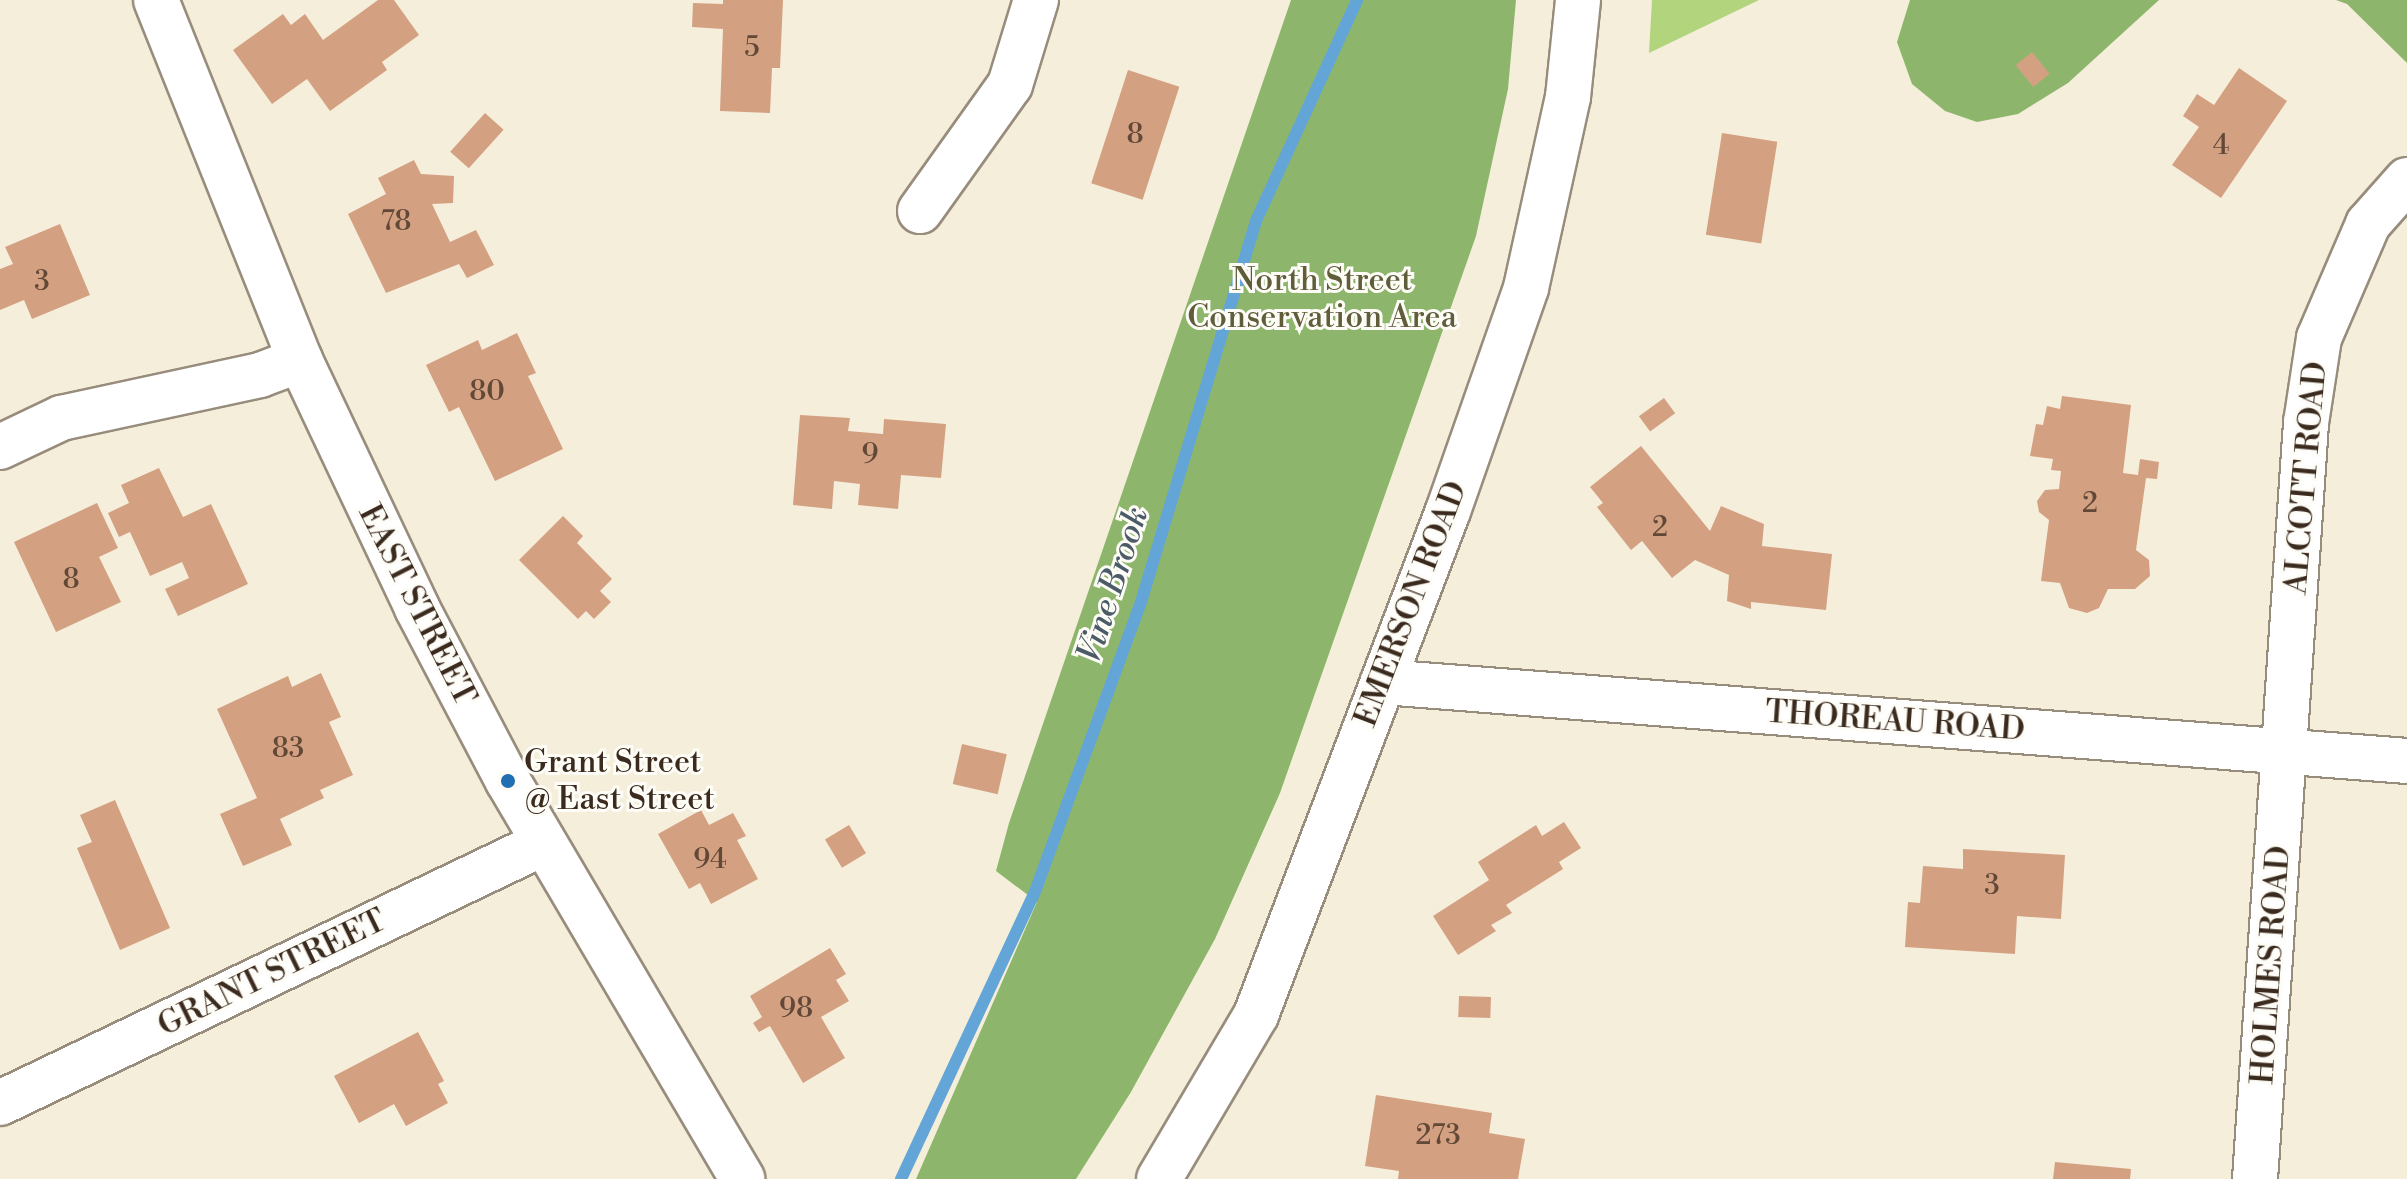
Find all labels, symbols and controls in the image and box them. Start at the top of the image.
house number: 5 [744,31,760,65]
house number: 8 [1126,118,1144,152]
house number: 4 [2213,129,2229,163]
house number: 78 [381,205,411,239]
park label: North Street Conservation Area [1187,262,1457,337]
house number: 3 [34,265,50,299]
street label: ALCOTT ROAD [2277,360,2335,596]
house number: 80 [469,375,505,409]
house number: 9 [862,438,878,472]
street label: EMERSON ROAD [1346,476,1476,732]
house number: 2 [2082,487,2098,521]
street label: EAST STREET [350,498,484,712]
water label: Vine Brook [1070,502,1158,668]
house number: 2 [1652,511,1668,545]
house number: 8 [62,563,80,597]
street label: THOREAU ROAD [1764,693,2026,749]
house number: 83 [272,732,304,766]
place label: Grant Street @ East Street [524,744,715,819]
marker: Grant Street @ East Street [499,772,517,790]
house number: 94 [693,843,727,877]
street label: HOLMES ROAD [2243,844,2299,1086]
house number: 3 [1984,869,2000,903]
street label: GRANT STREET [152,901,392,1045]
house number: 98 [779,992,813,1026]
house number: 273 [1415,1119,1461,1153]

